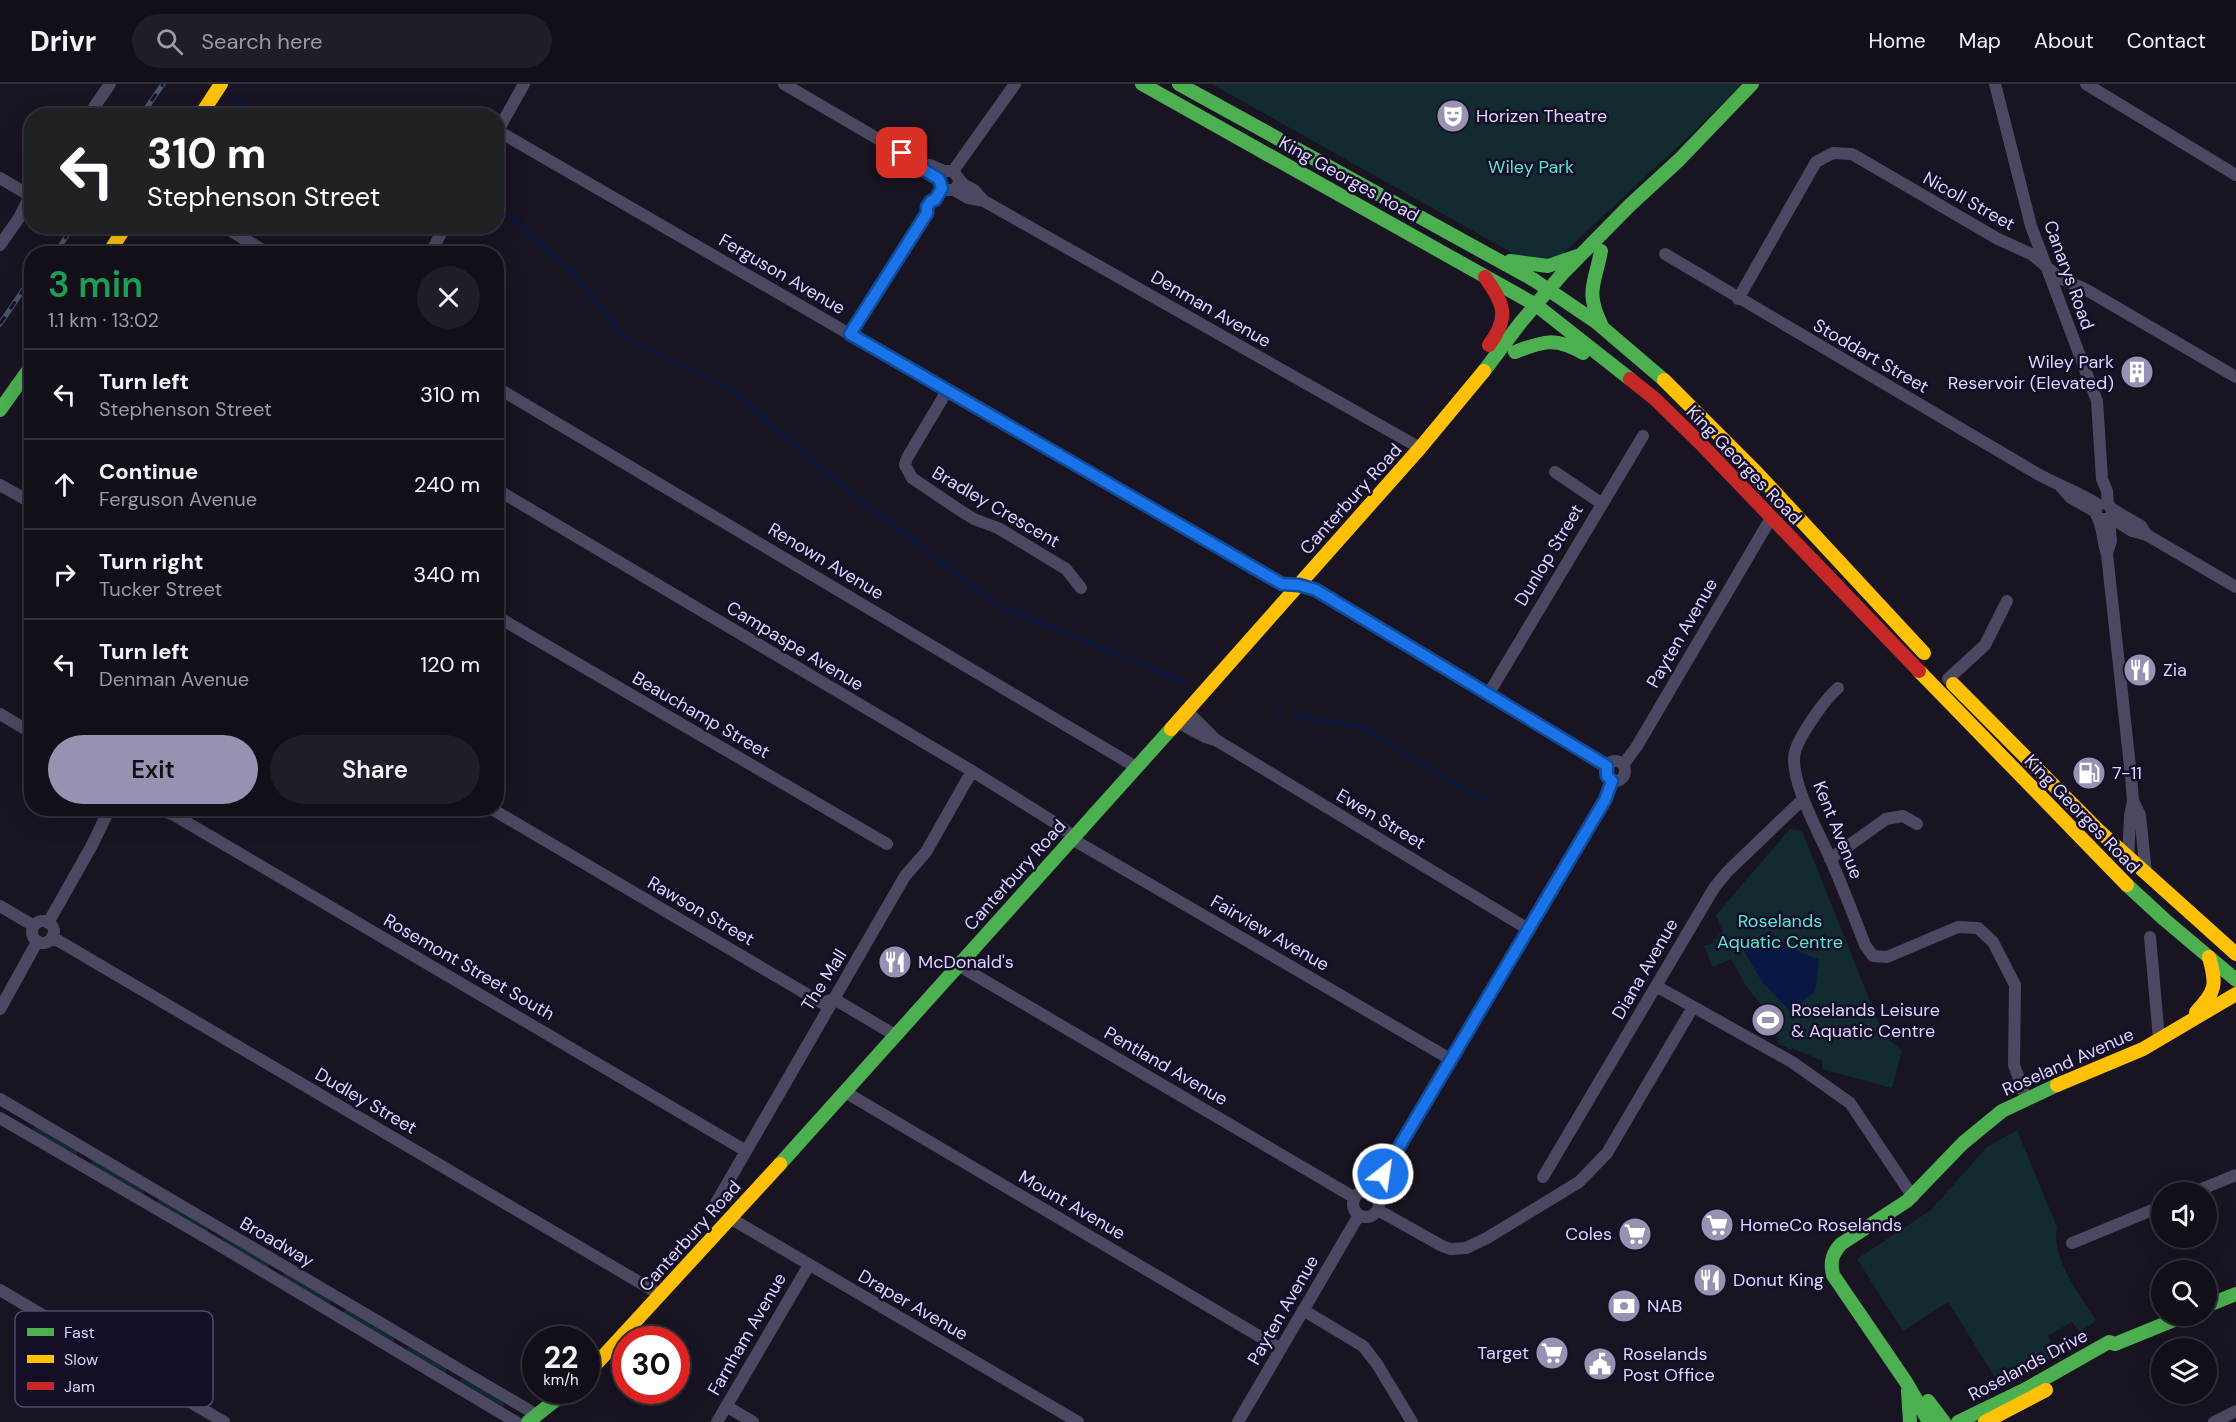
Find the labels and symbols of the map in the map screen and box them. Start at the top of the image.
theatre icon: Horizen Theatre [1435,98,1471,134]
place label: Horizen Theatre [1476,104,1607,128]
pin [876,127,927,178]
street label: King Georges Road [1275,131,1423,227]
park label: Wiley Park [1488,155,1574,179]
street label: Nicoll Street [1919,166,2019,236]
street label: Canarys Road [2038,217,2100,333]
street label: Ferguson Avenue [714,228,850,320]
street label: Denman Avenue [1147,265,1275,353]
street label: Stoddart Street [1809,313,1933,399]
place label: Wiley Park Reservoir (Elevated) [1948,350,2114,395]
building icon: Wiley Park Reservoir (Elevated) [2119,354,2155,390]
street label: King Georges Road [1681,400,1807,530]
street label: Canterbury Road [1295,438,1407,560]
street label: Bradley Crescent [928,461,1064,553]
street label: Dunlop Street [1509,500,1589,610]
street label: Renown Avenue [764,517,888,605]
street label: Payten Avenue [1641,574,1723,692]
street label: Campaspe Avenue [722,595,868,697]
restaurant icon: Zia [2122,652,2158,688]
place label: Zia [2163,658,2187,682]
street label: Beauchamp Street [628,666,774,764]
street label: King Georges Road [2019,749,2145,879]
fuel station icon: 7-11 [2071,755,2107,791]
place label: 7-11 [2112,761,2142,785]
street label: Kent Avenue [1807,778,1869,882]
street label: Ewen Street [1332,783,1430,855]
street label: Canterbury Road [959,814,1071,936]
street label: Rawson Street [643,871,759,951]
street label: Fairview Avenue [1206,889,1334,977]
street label: Rosemont Street South [379,908,559,1026]
park label: Roselands Aquatic Centre [1717,909,1843,954]
street label: Diana Avenue [1606,914,1684,1024]
restaurant icon: McDonald's [877,944,913,980]
street label: The Mall [796,945,852,1015]
place label: McDonald's [918,950,1014,974]
place label: Roselands Leisure & Aquatic Centre [1791,998,1940,1043]
sports icon: Roselands Leisure & Aquatic Centre [1750,1002,1786,1038]
street label: Pentland Avenue [1100,1021,1232,1111]
street label: Roseland Avenue [1999,1022,2137,1102]
street label: Dudley Street [311,1062,421,1140]
position arrow [1351,1142,1415,1206]
street label: Mount Avenue [1014,1165,1130,1245]
street label: Canterbury Road [634,1175,746,1297]
supermarket icon: HomeCo Roselands [1699,1207,1735,1243]
street label: Broadway [236,1211,318,1273]
place label: HomeCo Roselands [1740,1213,1902,1237]
supermarket icon: Coles [1617,1216,1653,1252]
place label: Coles [1565,1222,1612,1246]
street label: Payten Avenue [1242,1251,1324,1369]
restaurant icon: Donut King [1692,1262,1728,1298]
street label: Draper Avenue [854,1264,972,1346]
street label: Farnham Avenue [702,1268,792,1400]
place label: Donut King [1733,1268,1824,1292]
bank icon: NAB [1606,1288,1642,1324]
place label: NAB [1647,1294,1682,1318]
legend [15,1311,213,1407]
text: Fast [64,1322,95,1343]
street label: Roselands Drive [1964,1323,2092,1407]
speed limit sign: 30 [612,1326,690,1404]
supermarket icon: Target [1534,1335,1570,1371]
place label: Target [1477,1341,1529,1365]
place label: Roselands Post Office [1623,1342,1715,1387]
public building icon: Roselands Post Office [1582,1346,1618,1382]
text: Slow [64,1349,98,1370]
text: Jam [64,1376,95,1397]

